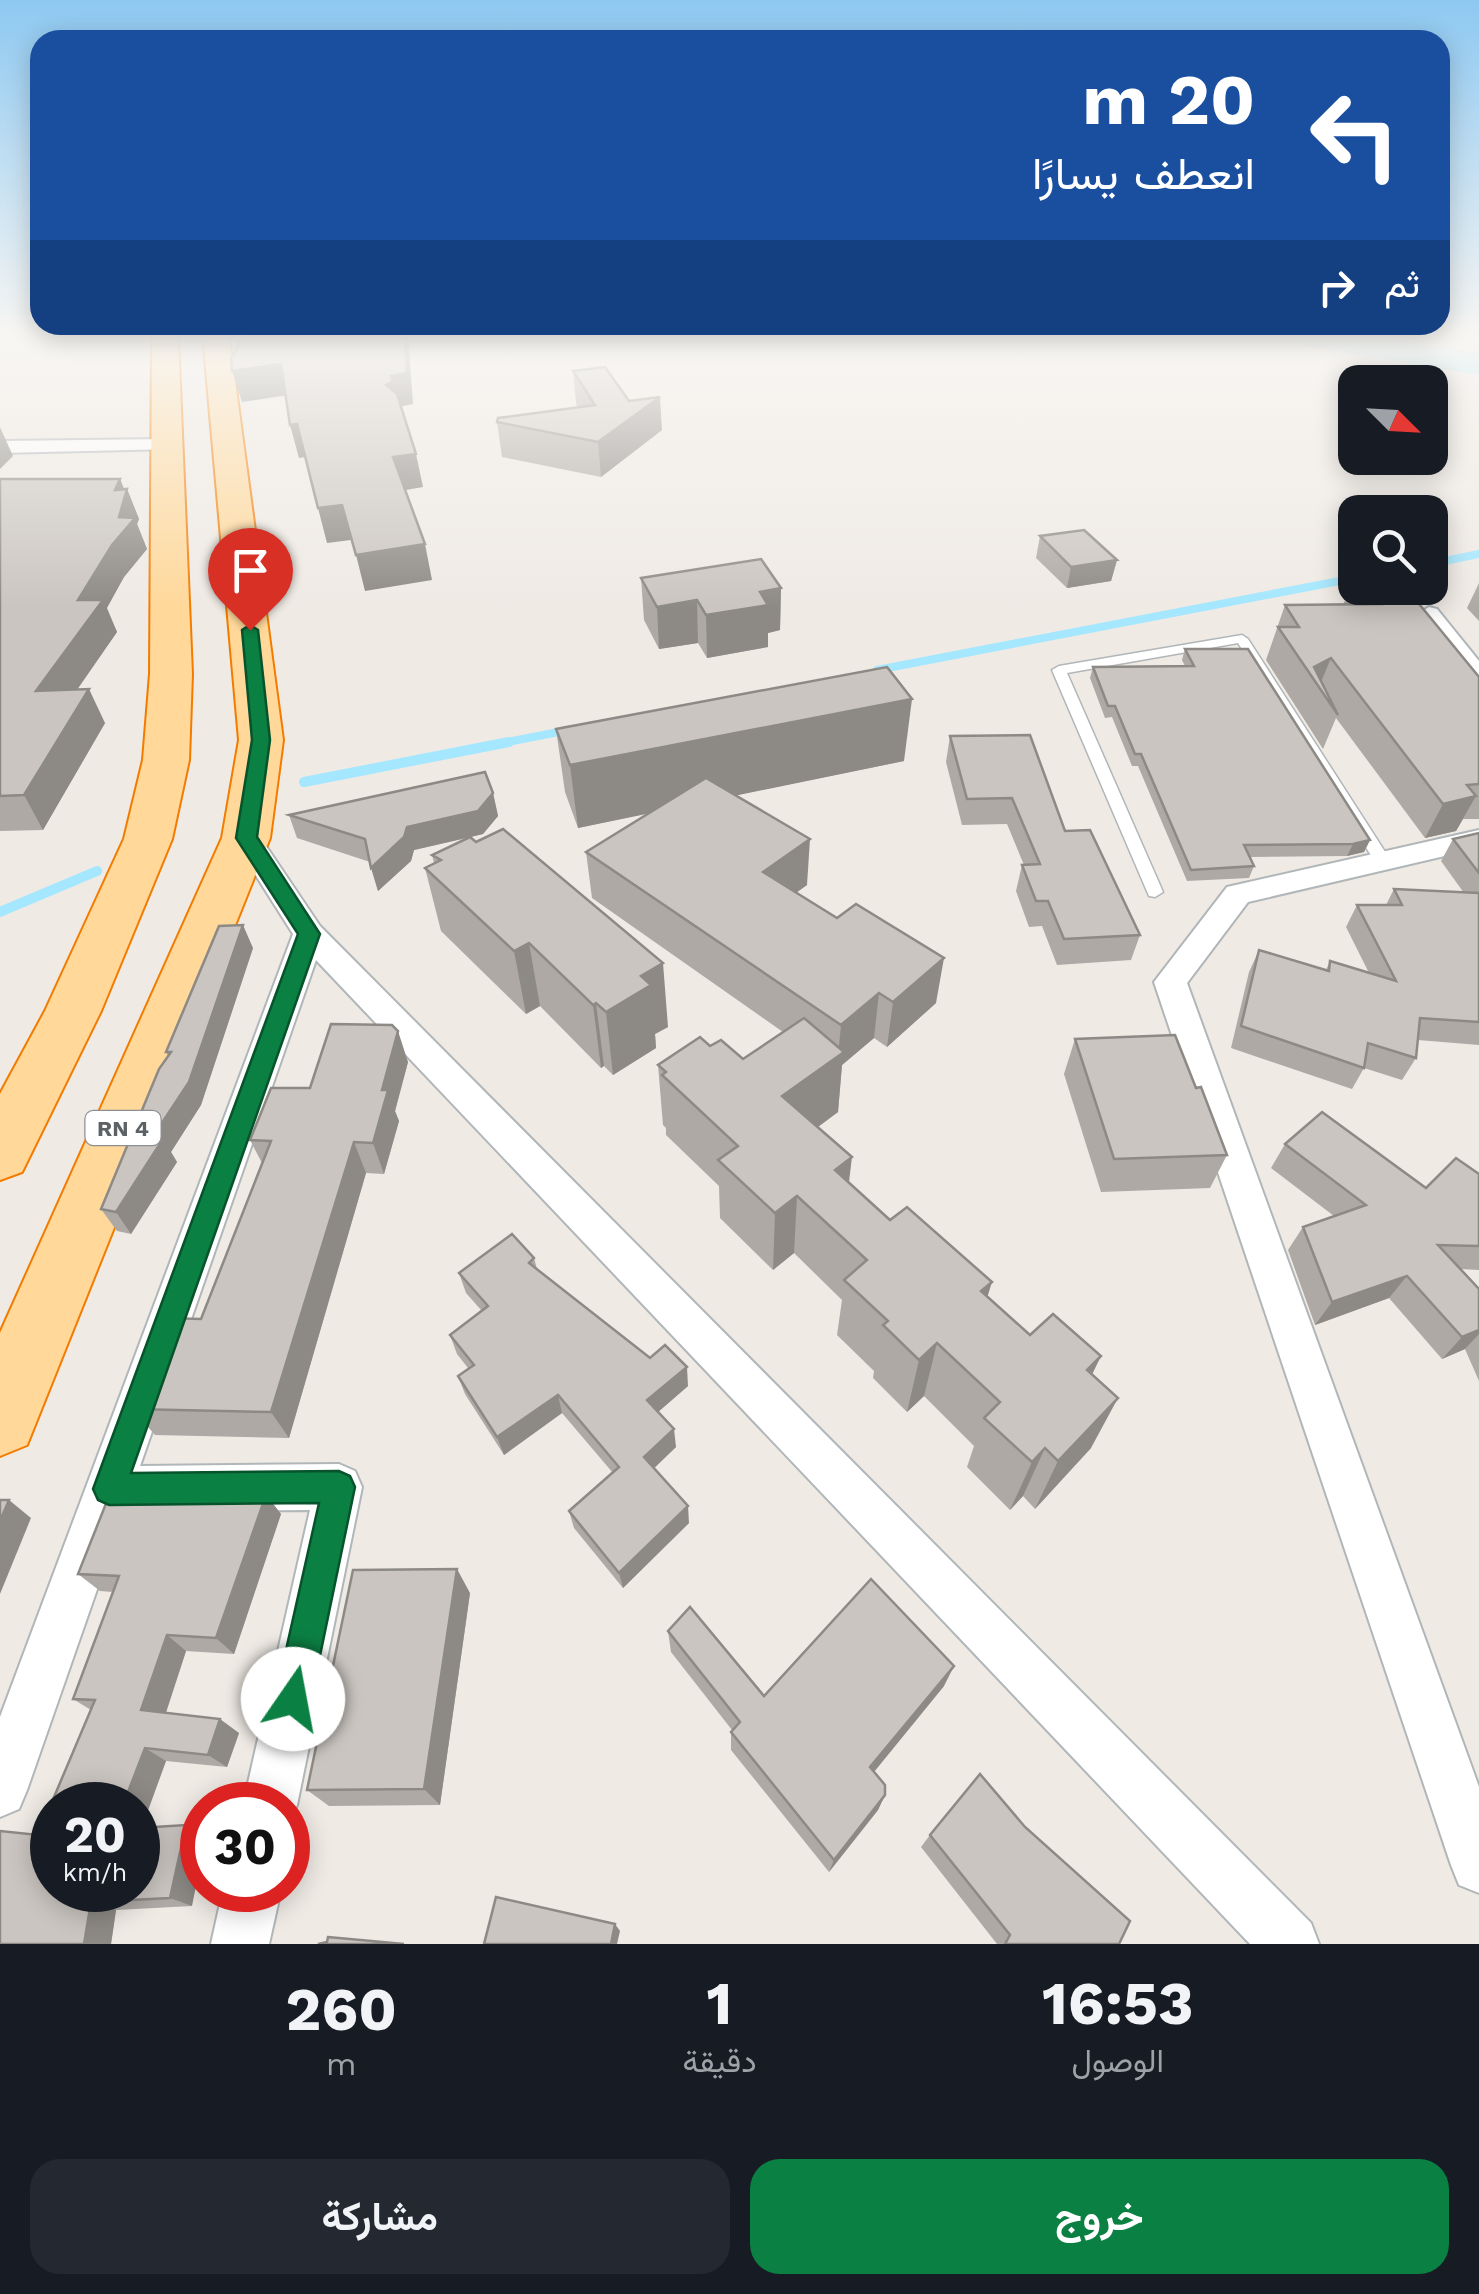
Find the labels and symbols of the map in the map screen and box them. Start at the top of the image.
north arrow [1338,365,1448,475]
pin [208,528,293,631]
road number: RN 4 [86,1111,160,1145]
position arrow [241,1647,345,1751]
speed limit sign: 30 [180,1782,310,1912]

